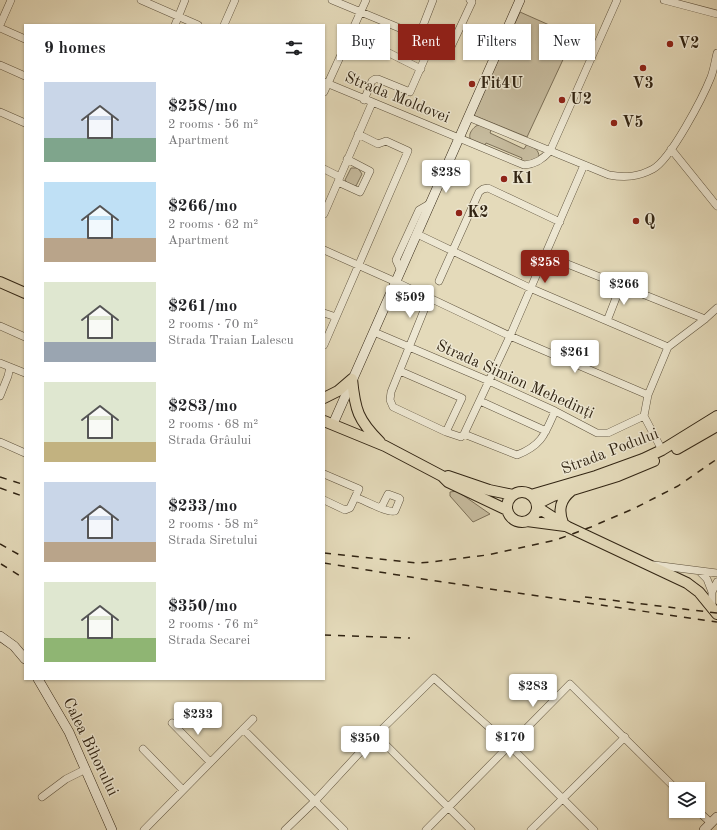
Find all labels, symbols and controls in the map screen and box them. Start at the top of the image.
chip: Buy [337,24,390,60]
chip: Rent [398,24,455,60]
chip: Filters [463,24,531,60]
chip: New [539,24,595,60]
place label: V2 [678,36,700,52]
icon: filters [283,37,305,59]
marker: V2 [665,39,675,49]
text: 9 homes [44,40,106,57]
marker: V3 [638,63,648,73]
street label: Strada Moldovei [342,70,452,126]
place label: Fit4U [480,76,524,92]
place label: V3 [632,76,654,92]
marker: Fit4U [467,79,477,89]
place label: U2 [570,92,592,108]
marker: U2 [557,95,567,105]
icon: home [76,98,124,146]
text: $258/mo [168,98,237,115]
place label: V5 [622,115,644,131]
text: 2 rooms · 56 m² [168,118,258,131]
marker: V5 [609,118,619,128]
text: Apartment [168,134,229,147]
pin: $238 [422,160,470,194]
text: $238 [431,166,461,179]
place label: K1 [512,171,534,187]
marker: K1 [499,174,509,184]
icon: home [76,198,124,246]
text: $266/mo [168,198,237,215]
place label: K2 [467,205,489,221]
marker: K2 [454,208,464,218]
place label: Q [644,213,655,229]
marker: Q [631,216,641,226]
text: 2 rooms · 62 m² [168,218,258,231]
text: Apartment [168,234,229,247]
pin: $258 [521,250,569,284]
text: $258 [530,256,560,269]
pin: $266 [600,272,648,306]
text: $266 [609,278,639,291]
pin: $509 [386,285,434,319]
text: $509 [395,291,425,304]
icon: home [76,298,124,346]
text: $261/mo [168,298,237,315]
text: 2 rooms · 70 m² [168,318,258,331]
text: Strada Traian Lalescu [168,334,294,347]
street label: Strada Simion Mehedinți [433,338,596,423]
pin: $261 [551,340,599,374]
text: $261 [560,346,590,359]
icon: home [76,398,124,446]
text: $283/mo [168,398,237,415]
text: 2 rooms · 68 m² [168,418,258,431]
street label: Strada Podului [559,426,661,478]
text: Strada Grâului [168,434,251,447]
icon: home [76,498,124,546]
text: $233/mo [168,498,237,515]
text: 2 rooms · 58 m² [168,518,258,531]
text: Strada Siretului [168,534,258,547]
icon: home [76,598,124,646]
text: $350/mo [168,598,237,615]
text: 2 rooms · 76 m² [168,618,258,631]
text: Strada Secarei [168,634,250,647]
pin: $283 [509,674,557,708]
text: $283 [518,680,548,693]
street label: Calea Bihorului [59,695,121,799]
pin: $233 [174,702,222,736]
text: $233 [183,708,213,721]
pin: $170 [486,725,534,759]
pin: $350 [341,726,389,760]
text: $170 [495,731,525,744]
text: $350 [350,732,380,745]
map controls [669,782,705,818]
button: layers [669,782,705,818]

